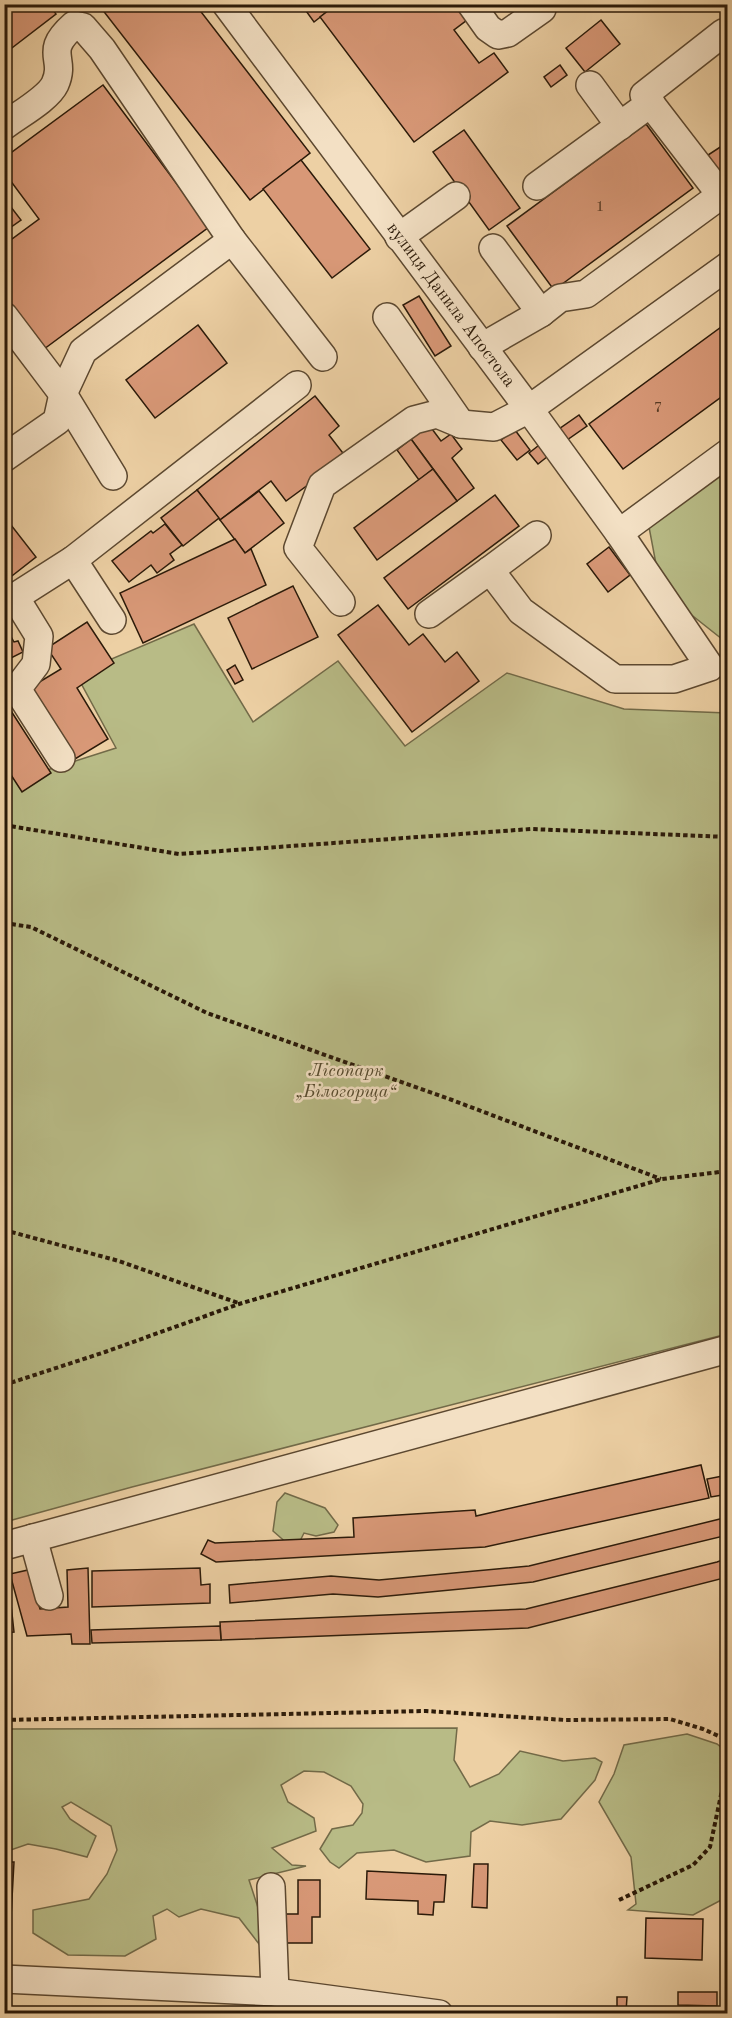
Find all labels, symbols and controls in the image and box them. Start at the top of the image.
house number: 1 [596,200,604,215]
street label: вулиця Данила Апостола [383,219,519,391]
house number: 7 [654,401,662,416]
park label: Лісопарк „Білогорща“ [296,1062,398,1101]

